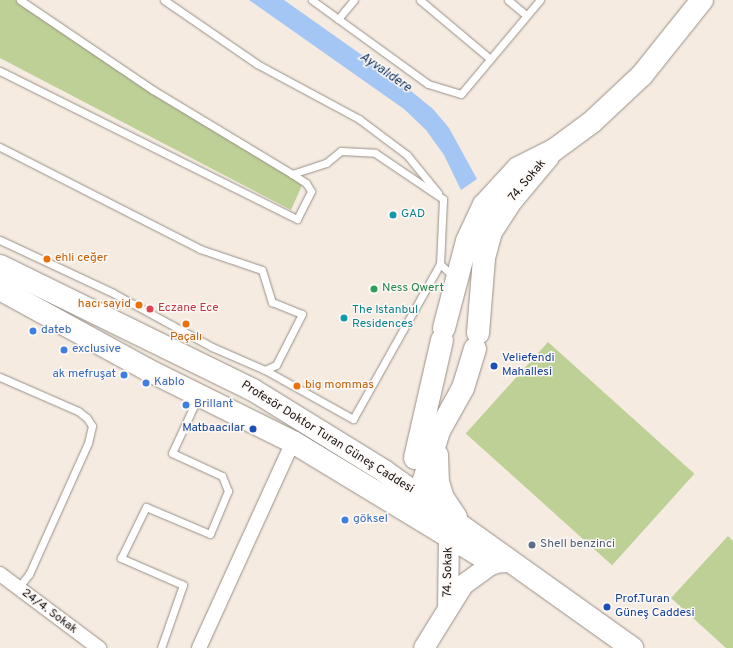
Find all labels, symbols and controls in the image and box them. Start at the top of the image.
water label: Ayvalıdere [356,50,414,96]
street label: 74. Sokak [506,157,550,205]
place label: GAD [401,208,425,222]
marker: GAD [388,210,398,220]
place label: ehli ceğer [55,252,108,266]
marker: ehli ceğer [42,254,52,264]
place label: Ness Qwert [382,282,444,296]
marker: Ness Qwert [369,284,379,294]
place label: hacı sayid [78,298,131,312]
marker: hacı sayid [134,300,144,310]
place label: Eczane Ece [158,302,219,316]
marker: Eczane Ece [145,304,155,314]
place label: The Istanbul Residences [352,304,418,332]
marker: The Istanbul Residences [339,313,349,323]
marker: Paçalı [181,319,191,329]
place label: dateb [41,324,71,338]
marker: dateb [28,326,38,336]
place label: Paçalı [170,331,202,345]
place label: exclusive [72,343,121,357]
marker: exclusive [59,345,69,355]
place label: Veliefendi Mahallesi [502,352,555,380]
marker: Veliefendi Mahallesi [489,361,499,371]
place label: ak mefruşat [52,368,116,382]
marker: ak mefruşat [119,370,129,380]
place label: Kablo [154,376,185,390]
marker: Kablo [141,378,151,388]
street label: Profesör Doktor Turan Güneş Caddesi [238,379,416,497]
place label: big mommas [305,379,374,393]
marker: big mommas [292,381,302,391]
place label: Brillant [194,398,233,412]
marker: Brillant [181,400,191,410]
place label: Matbaacılar [182,422,245,436]
marker: Matbaacılar [248,424,258,434]
place label: göksel [353,513,388,527]
marker: göksel [340,515,350,525]
place label: Shell benzinci [540,538,615,552]
marker: Shell benzinci [527,540,537,550]
street label: 74. Sokak [441,547,457,597]
street label: 24/4. Sokak [18,586,80,638]
place label: Prof.Turan Güneş Caddesi [615,593,694,621]
marker: Prof.Turan Güneş Caddesi [602,602,612,612]

